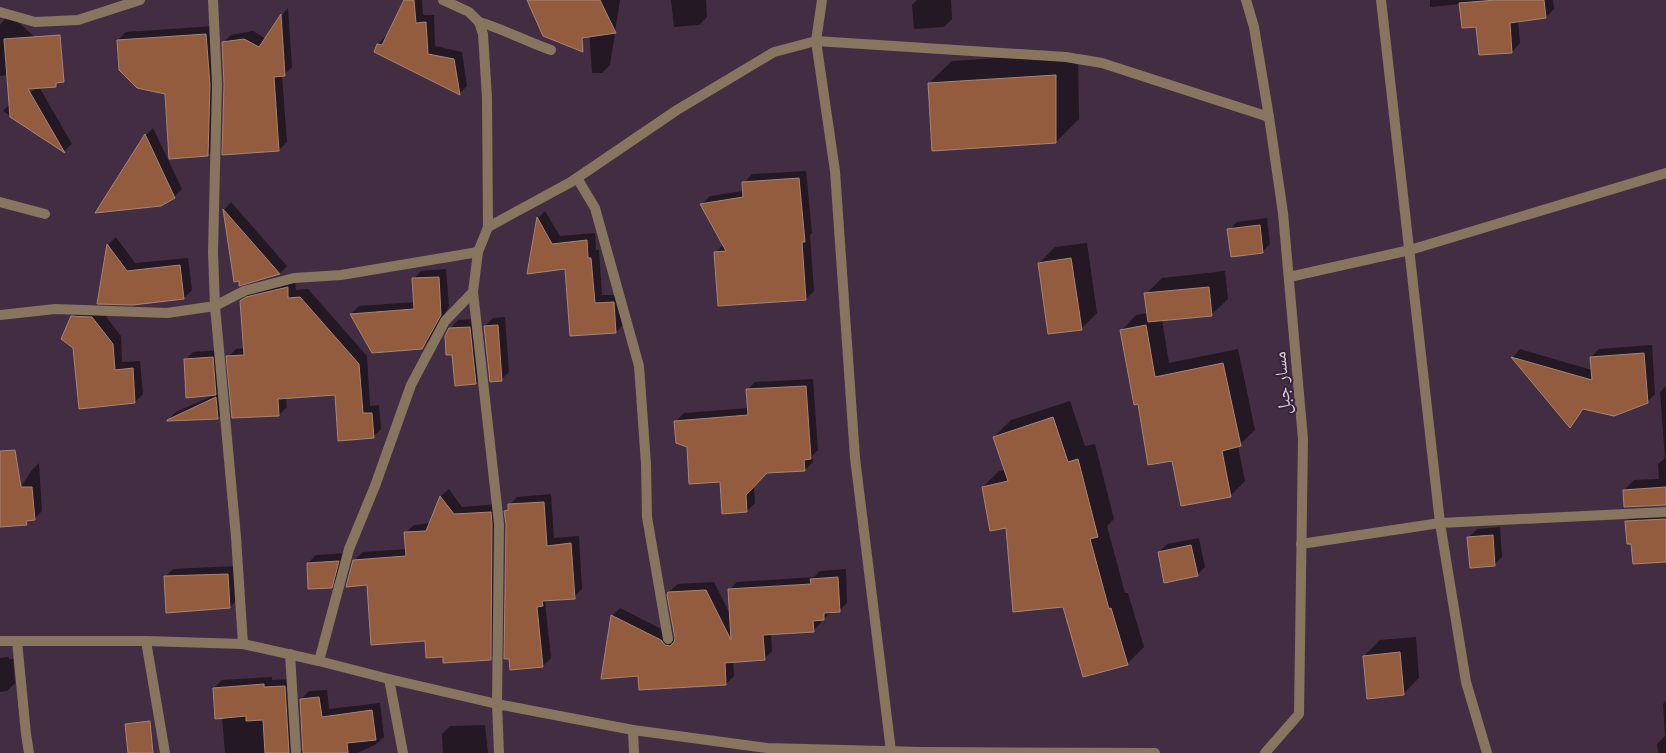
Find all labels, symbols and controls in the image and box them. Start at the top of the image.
street label: مسار جبل [1267,351,1296,416]

